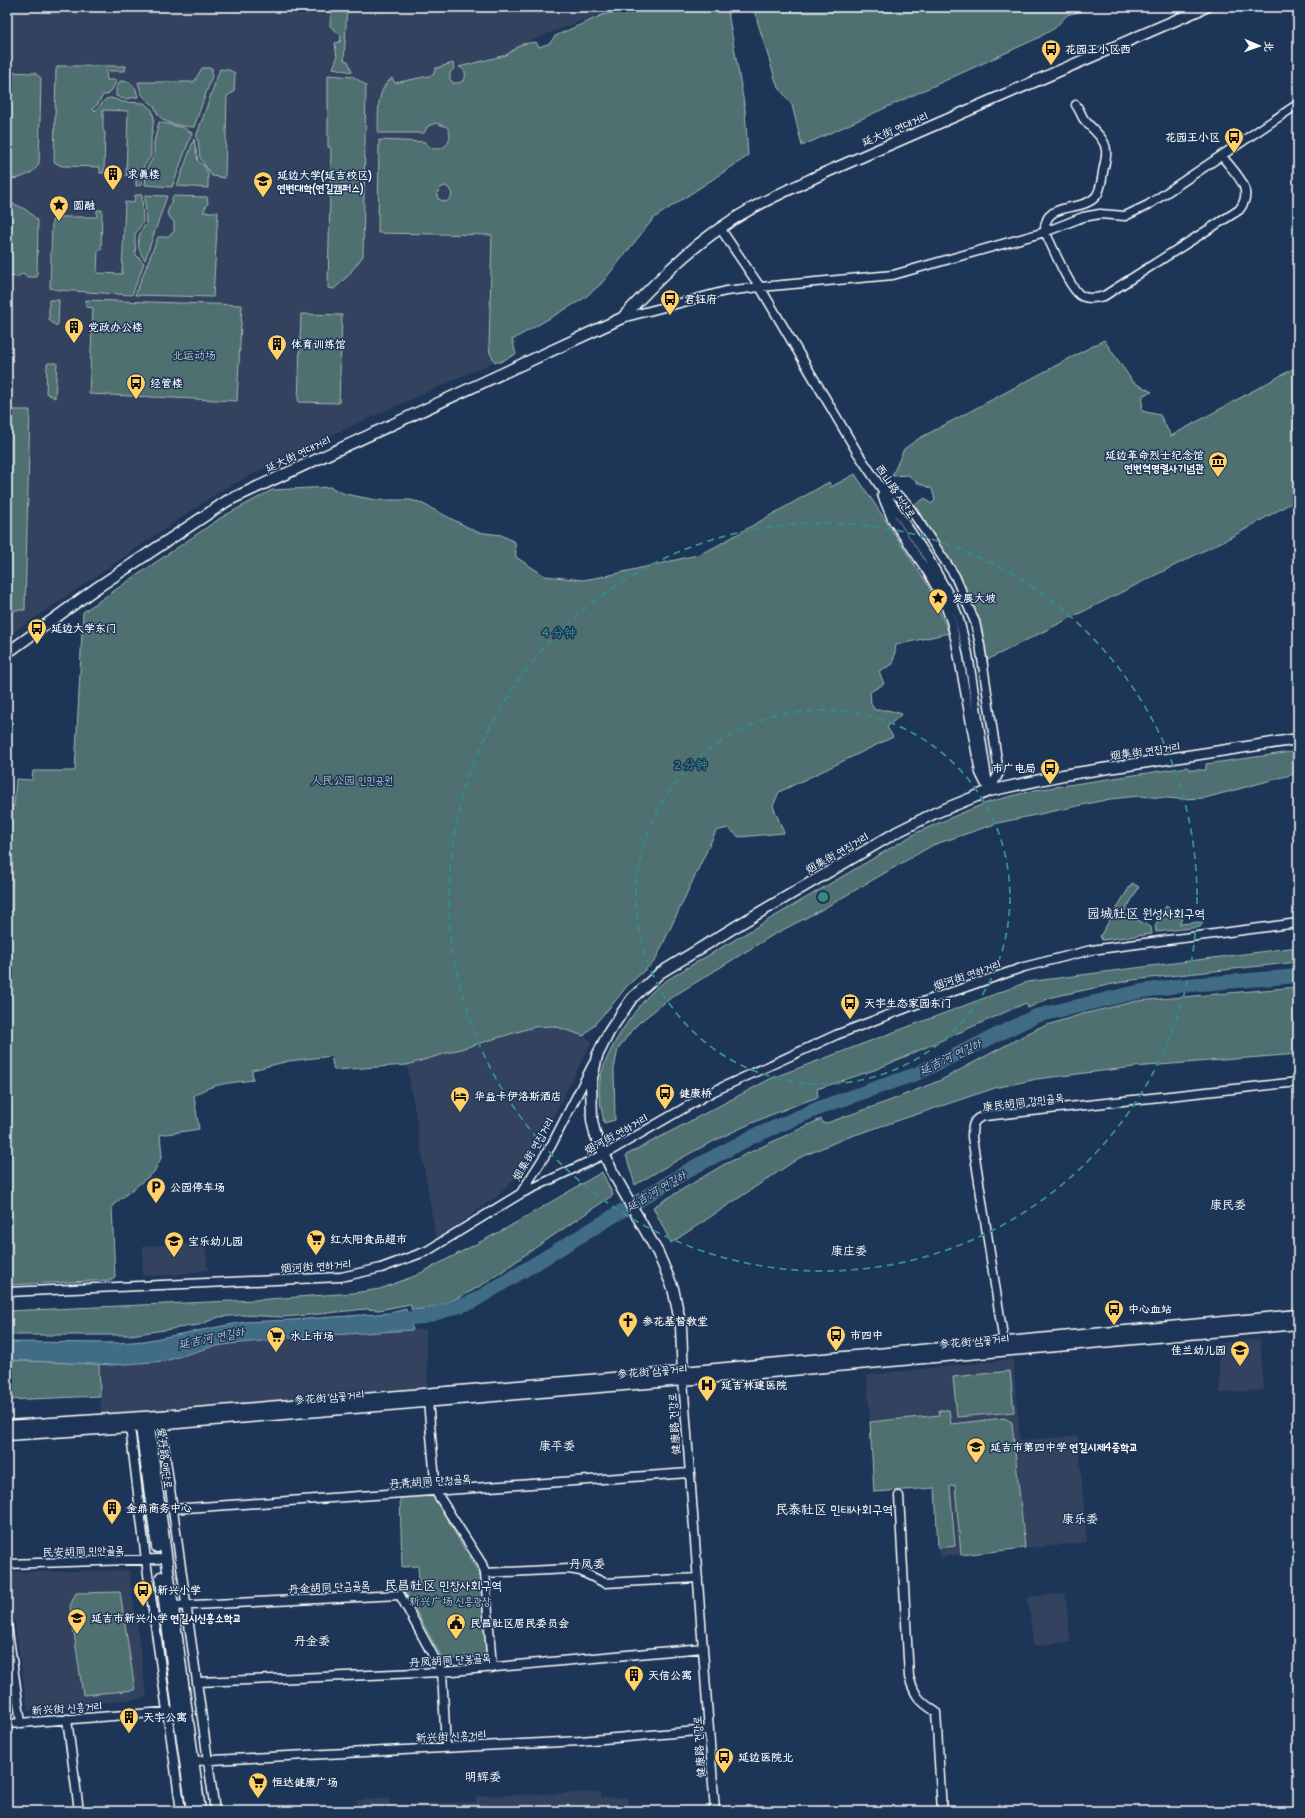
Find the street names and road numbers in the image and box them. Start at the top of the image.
street label: 延大街 연대거리 [860,109,930,149]
street label: 延大街 연대거리 [263,433,333,475]
street label: 西山路 서산로 [873,461,919,521]
street label: 烟集街 연집거리 [1109,739,1181,763]
street label: 烟集街 연집거리 [803,829,871,877]
street label: 烟河街 연하거리 [931,957,1003,993]
street label: 康民胡同 강민골목 [981,1090,1065,1114]
street label: 烟河街 연하거리 [582,1111,650,1157]
street label: 烟集街 연집거리 [509,1115,557,1183]
street label: 烟河街 연하거리 [280,1257,352,1275]
street label: 参花街 삼꽃거리 [938,1331,1010,1351]
street label: 参花街 삼꽃거리 [616,1361,688,1381]
street label: 参花街 삼꽃거리 [293,1387,365,1407]
street label: 健康路 건강로 [665,1392,683,1456]
street label: 爱丹路 애단로 [154,1426,176,1490]
street label: 丹青胡同 단청골목 [389,1471,472,1491]
street label: 民安胡同 민안골목 [42,1543,124,1559]
street label: 丹金胡同 단금골목 [288,1578,370,1596]
street label: 丹凤胡同 단봉골목 [409,1650,492,1670]
street label: 新兴街 신흥거리 [31,1699,103,1717]
street label: 健康路 건강로 [690,1715,708,1779]
street label: 新兴街 신흥거리 [415,1727,487,1745]

